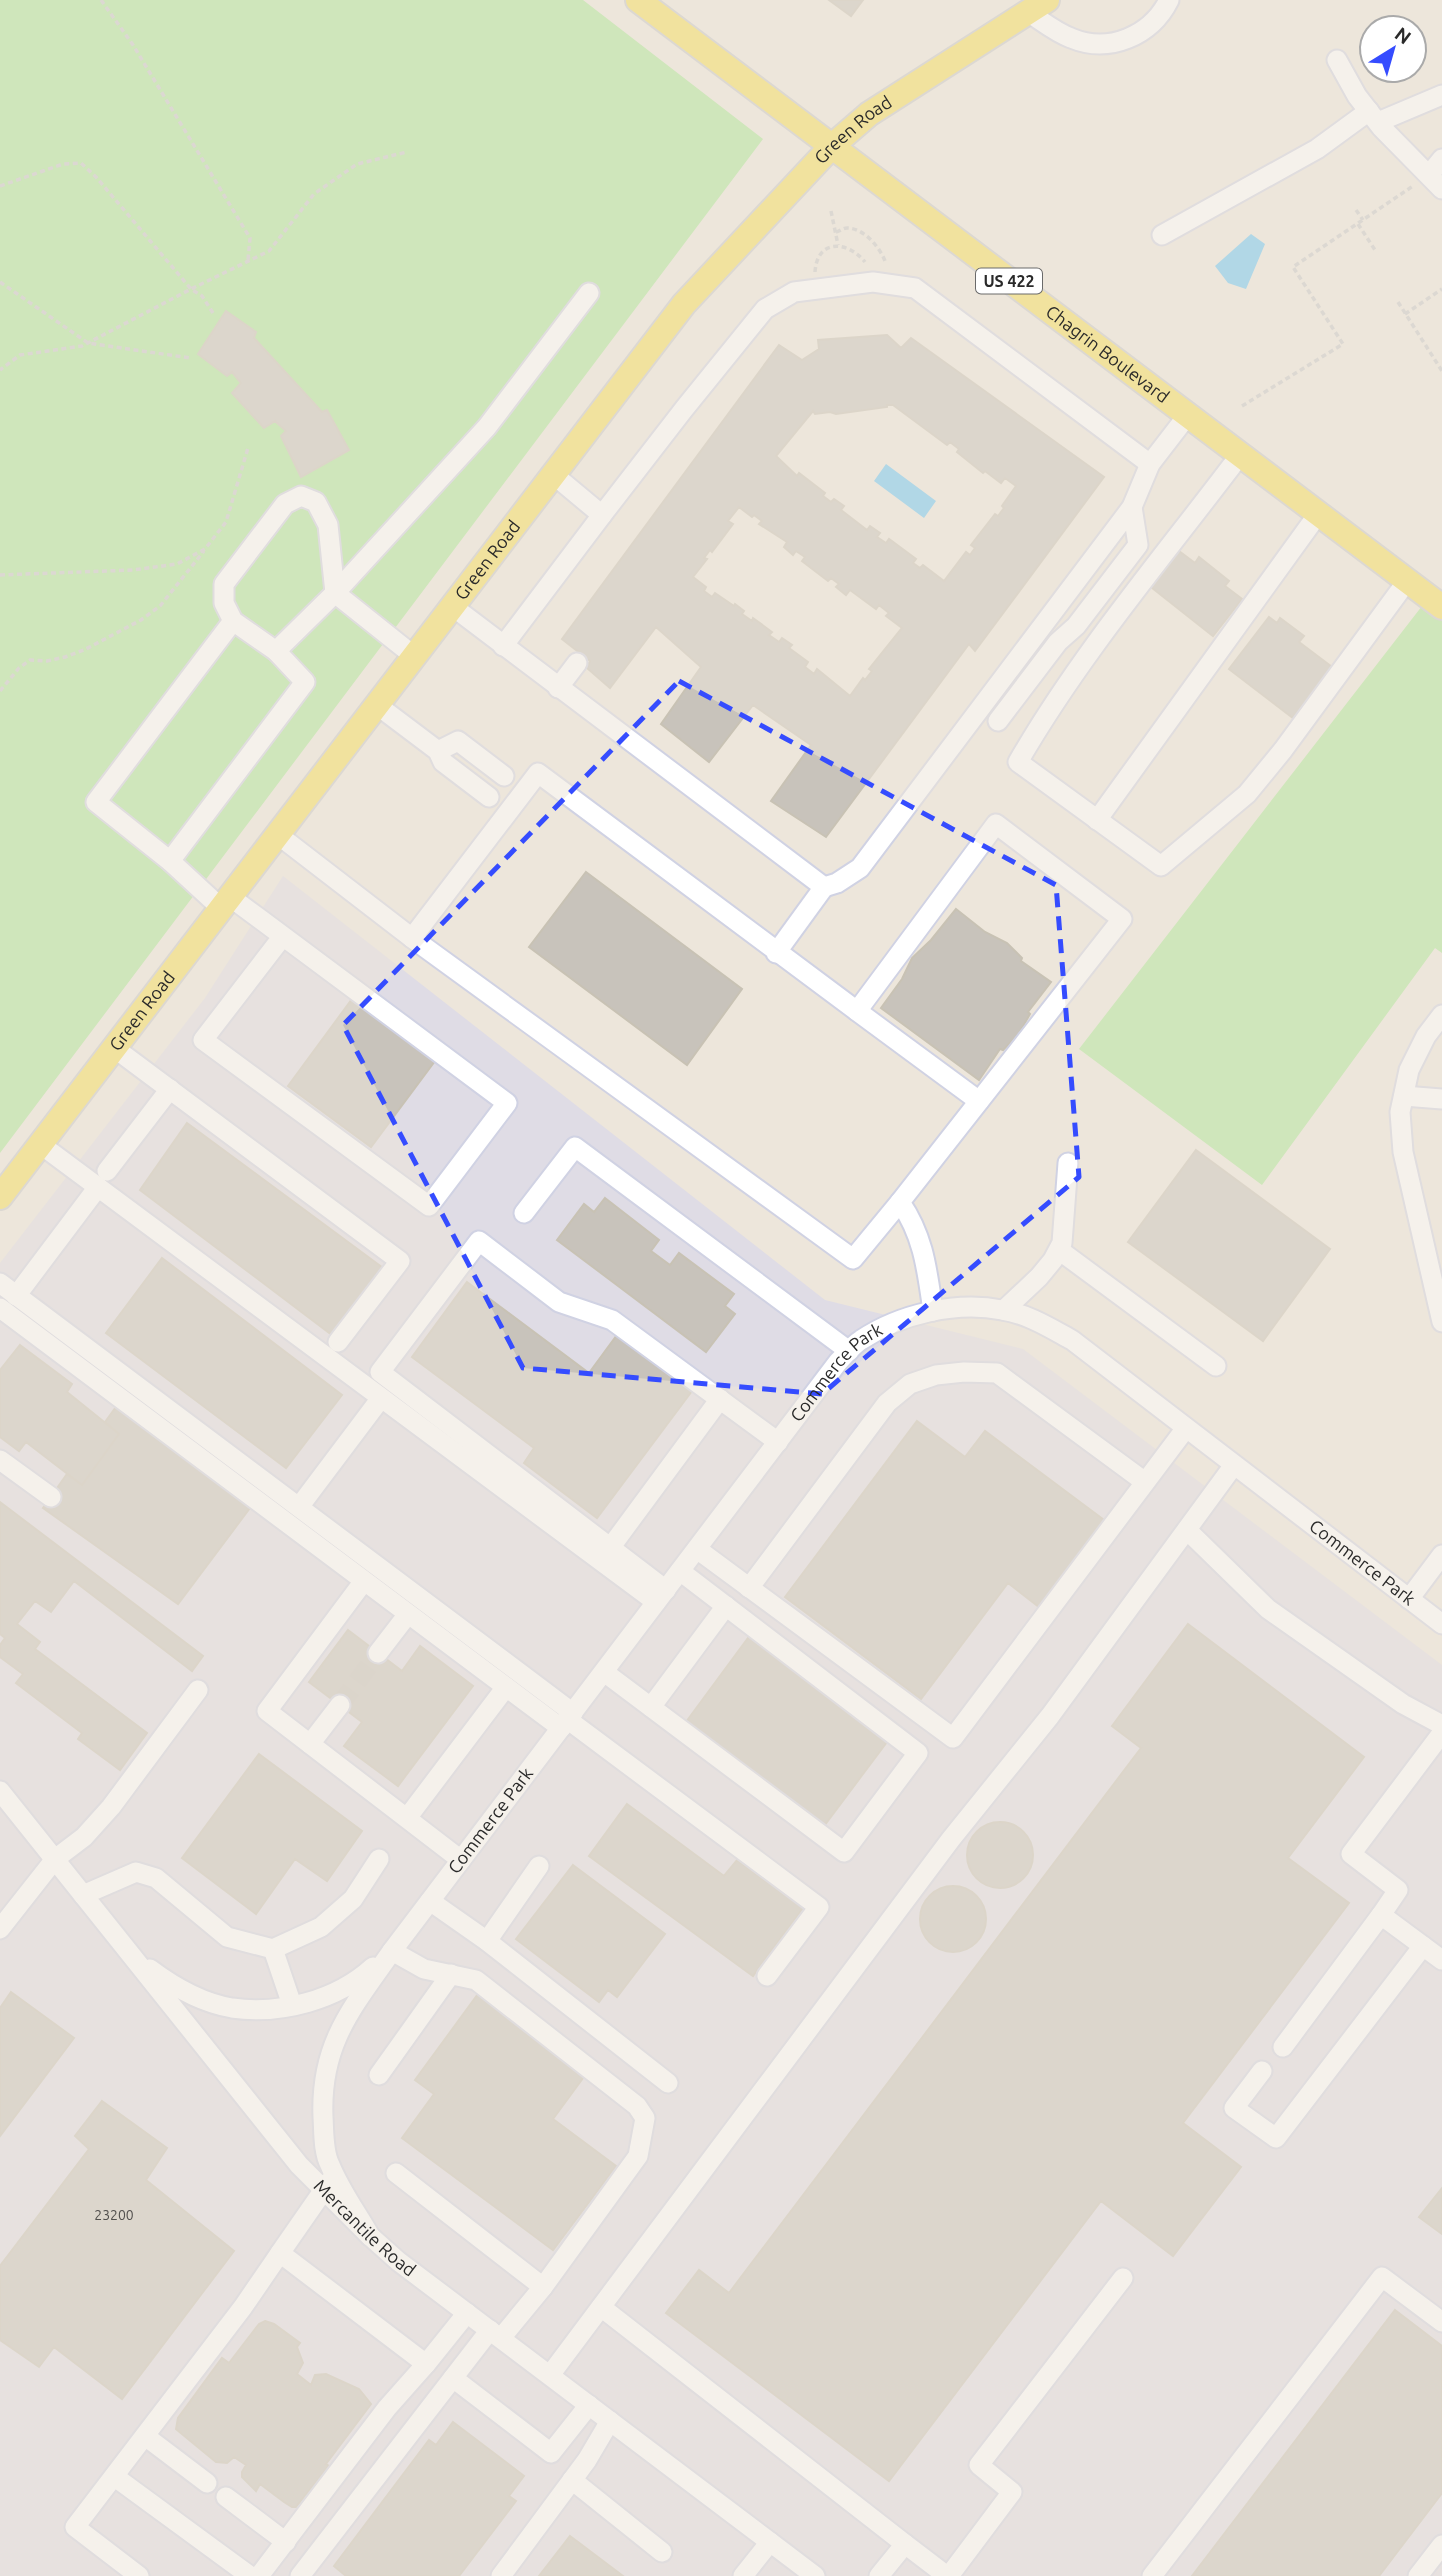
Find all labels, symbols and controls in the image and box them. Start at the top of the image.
north arrow [1358,14,1428,84]
text: N [1391,22,1416,48]
street label: Green Road [810,91,895,167]
road number: US 422 [976,268,1042,294]
street label: Chagrin Boulevard [1042,301,1173,406]
street label: Green Road [450,516,524,603]
street label: Green Road [105,967,178,1054]
street label: Commerce Park [786,1318,886,1425]
street label: Commerce Park [1306,1515,1419,1609]
street label: Commerce Park [443,1763,536,1877]
street label: Mercantile Road [310,2175,420,2280]
house number: 23200 [94,2207,134,2223]

